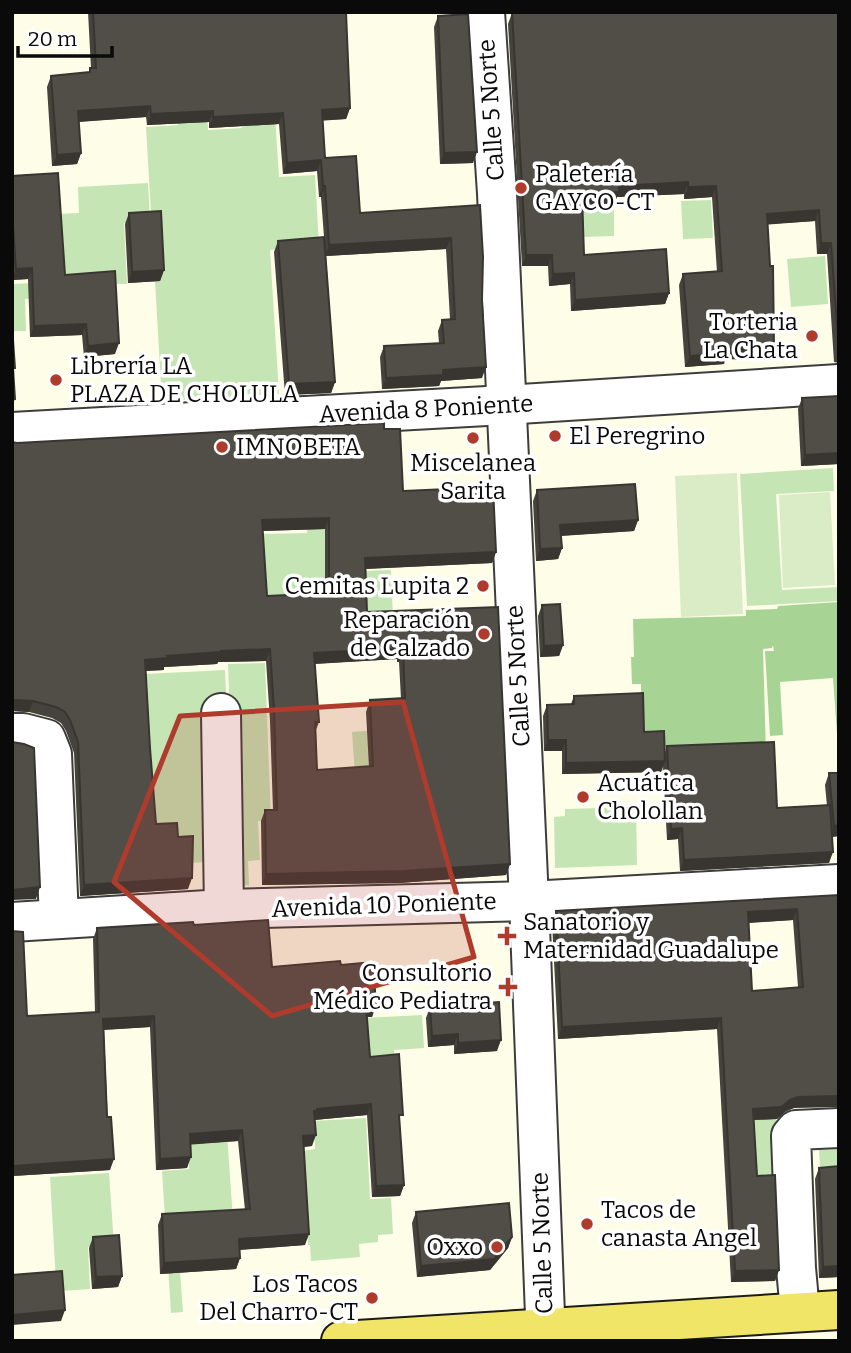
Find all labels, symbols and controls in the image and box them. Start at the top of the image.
scale bar [18,14,112,58]
text: 20 m [28,26,77,52]
street label: Calle 5 Norte [472,38,510,182]
place label: Paletería GAYCO-CT [535,160,655,216]
marker: Paletería GAYCO-CT [513,180,529,196]
place label: Torteria La Chata [703,308,798,364]
marker: Torteria La Chata [804,328,820,344]
place label: Librería LA PLAZA DE CHOLULA [70,352,299,408]
marker: Librería LA PLAZA DE CHOLULA [48,372,64,388]
street label: Avenida 8 Poniente [318,389,534,429]
place label: El Peregrino [569,422,705,450]
marker: El Peregrino [547,428,563,444]
marker: Miscelanea Sarita [465,430,481,446]
place label: IMNOBETA [236,433,360,461]
marker: IMNOBETA [214,439,230,455]
place label: Miscelanea Sarita [410,449,536,505]
place label: Cemitas Lupita 2 [285,572,469,600]
marker: Cemitas Lupita 2 [475,578,491,594]
street label: Calle 5 Norte [500,604,536,748]
place label: Reparación de Calzado [343,606,470,662]
marker: Reparación de Calzado [476,626,492,642]
place label: Acuática Cholollan [597,769,703,825]
marker: Acuática Cholollan [575,789,591,805]
street label: Avenida 10 Poniente [271,887,497,923]
place label: Sanatorio y Maternidad Guadalupe [523,908,779,964]
marker: Sanatorio y Maternidad Guadalupe [497,926,517,946]
place label: Consultorio Médico Pediatra [313,959,492,1015]
marker: Consultorio Médico Pediatra [498,977,518,997]
street label: Calle 5 Norte [526,1172,558,1314]
place label: Tacos de canasta Angel [601,1196,757,1252]
marker: Tacos de canasta Angel [579,1216,595,1232]
place label: Oxxo [426,1233,483,1261]
marker: Oxxo [489,1239,505,1255]
place label: Los Tacos Del Charro-CT [199,1270,358,1326]
marker: Los Tacos Del Charro-CT [364,1290,380,1306]

